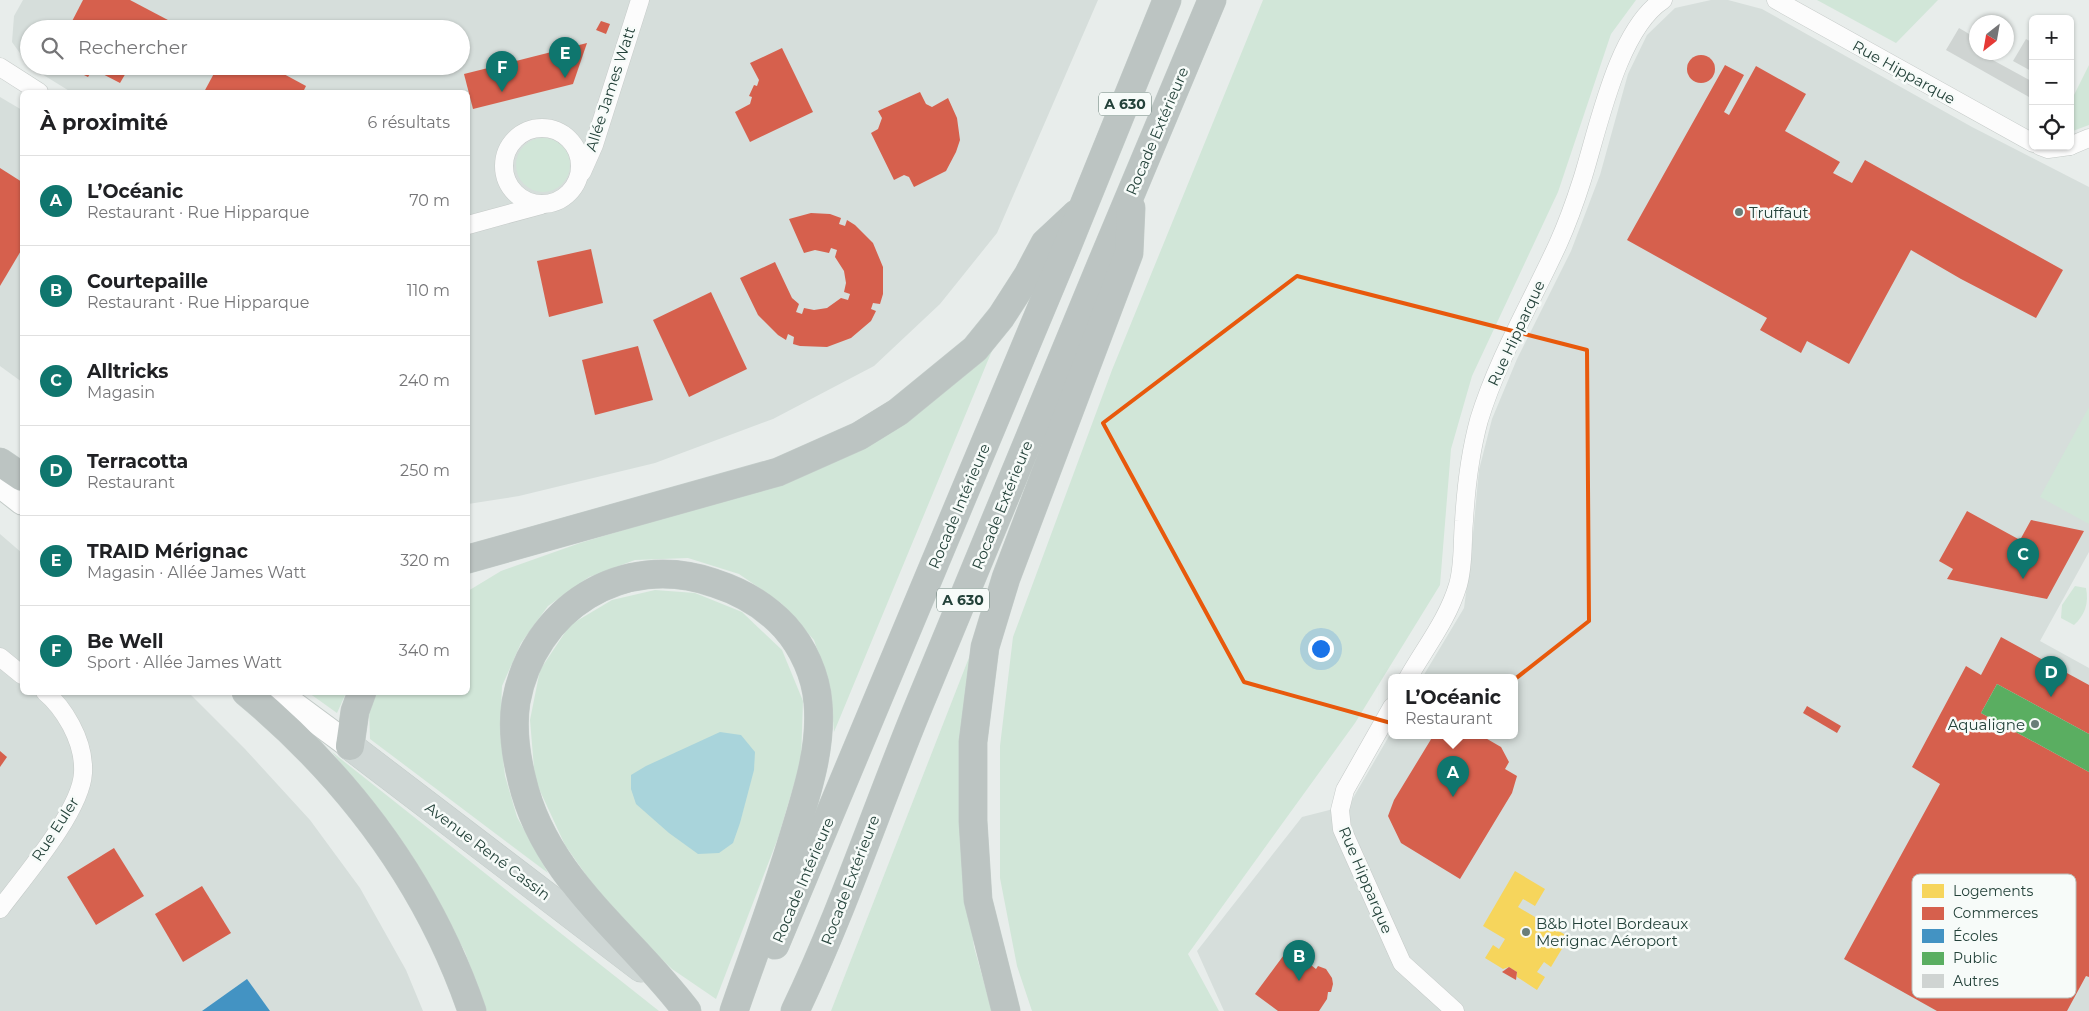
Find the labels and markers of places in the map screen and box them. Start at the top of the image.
pin: E [549,37,581,78]
pin: F [486,51,518,92]
place label: Truffaut [1749,203,1809,222]
marker: Truffaut [1733,206,1745,218]
pin: C [2007,538,2039,579]
pin: D [2035,656,2067,697]
place label: Aqualigne [1948,715,2025,734]
marker: Aqualigne [2029,718,2041,730]
pin: A [1437,756,1469,797]
place label: B&b Hotel Bordeaux Merignac Aéroport [1536,914,1688,950]
marker: B&b Hotel Bordeaux Merignac Aéroport [1520,926,1532,938]
pin: B [1283,940,1315,981]

